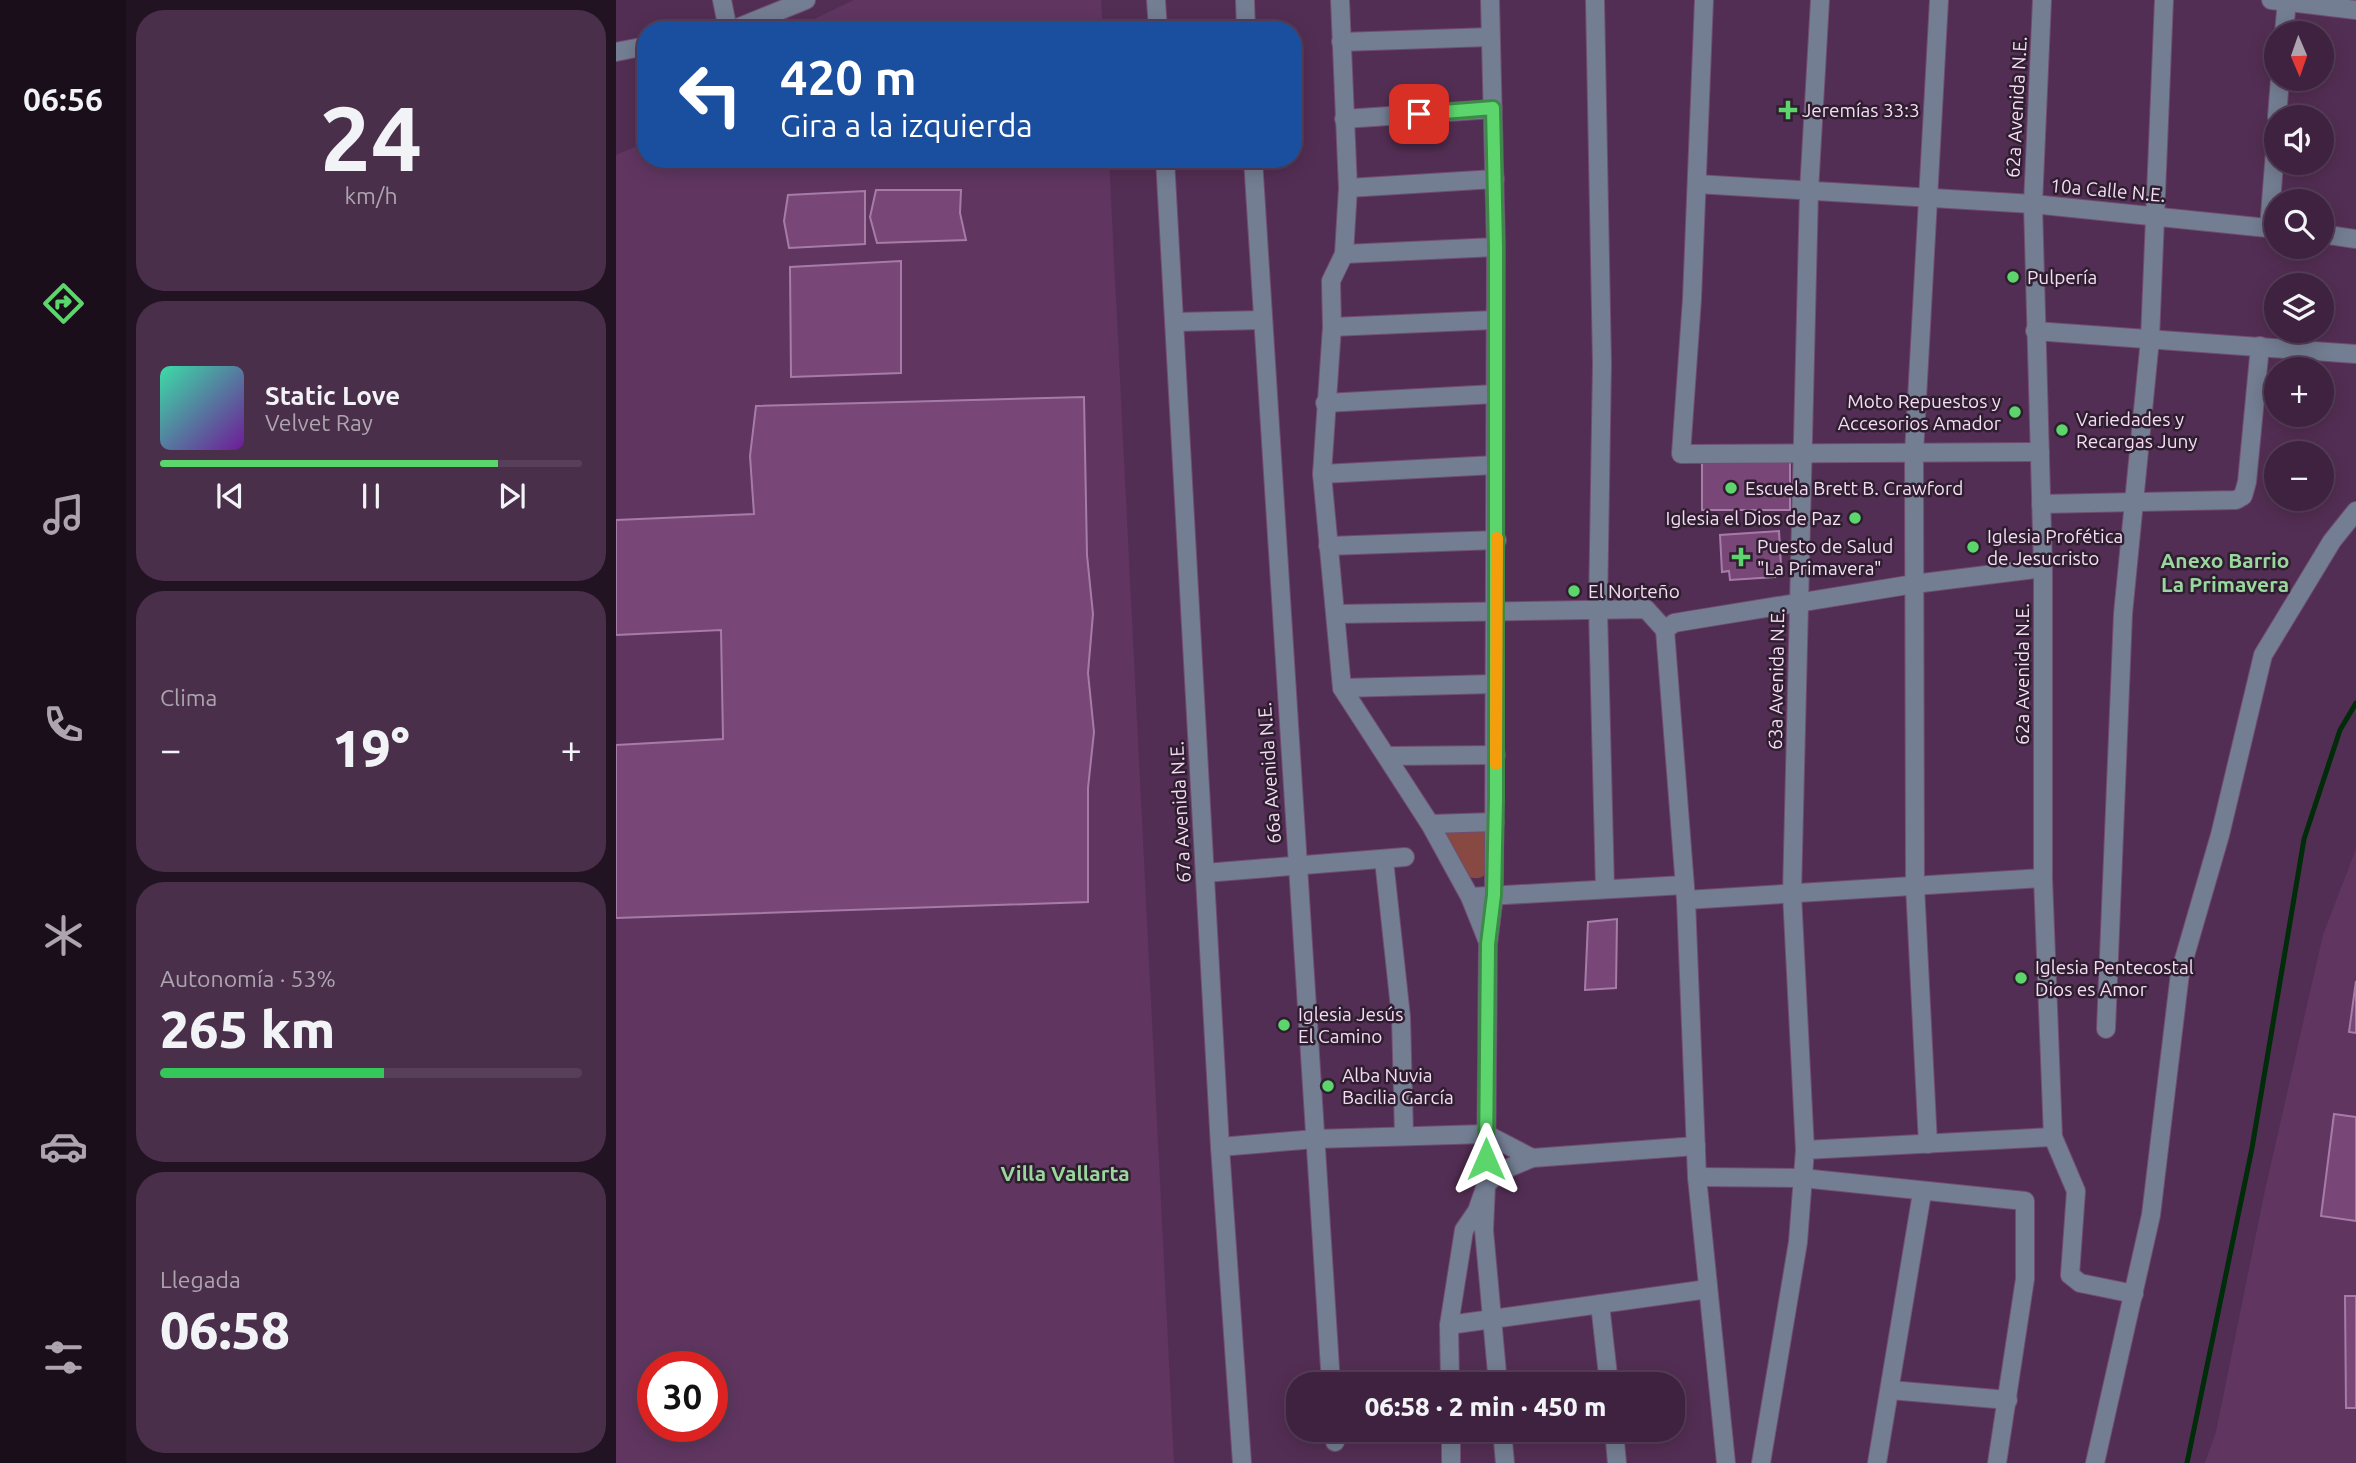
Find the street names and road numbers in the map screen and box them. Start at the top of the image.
street label: 62a Avenida N.E. [2001,36,2031,178]
street label: 10a Calle N.E. [2049,174,2167,206]
street label: 62a Avenida N.E. [2011,603,2033,745]
street label: 63a Avenida N.E. [1764,608,1788,750]
street label: 66a Avenida N.E. [1253,701,1285,845]
street label: 67a Avenida N.E. [1165,741,1195,883]

